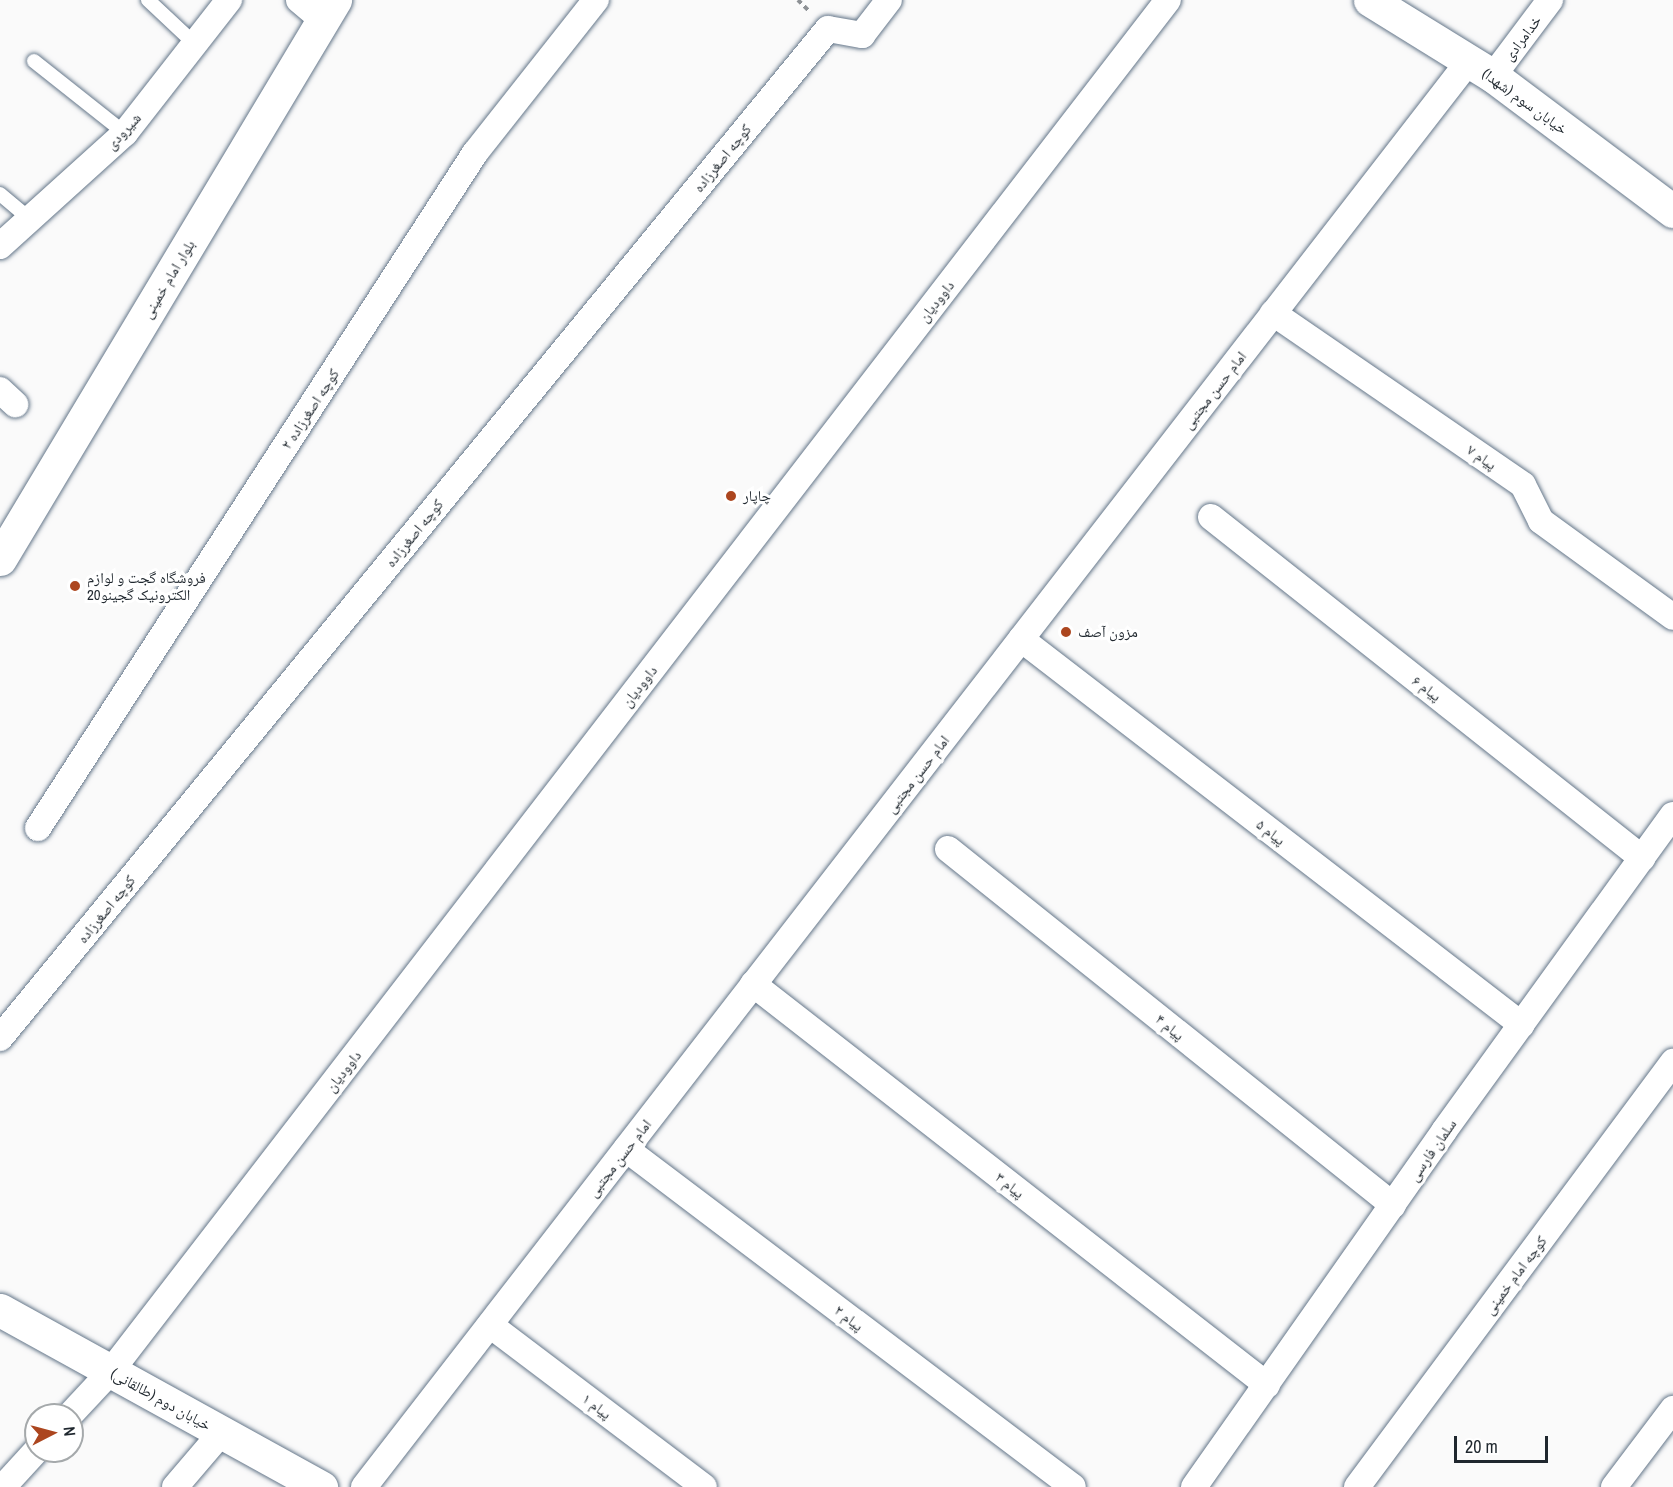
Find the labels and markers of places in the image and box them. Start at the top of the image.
place label: چاپار [743,487,771,505]
marker: چاپار [724,489,738,503]
place label: فروشگاه گجت و لوازم الکترونیک گجینو20 [87,568,206,603]
marker: فروشگاه گجت و لوازم الکترونیک گجینو20 [68,579,82,593]
place label: مزون آصف [1078,623,1138,641]
marker: مزون آصف [1059,625,1073,639]

